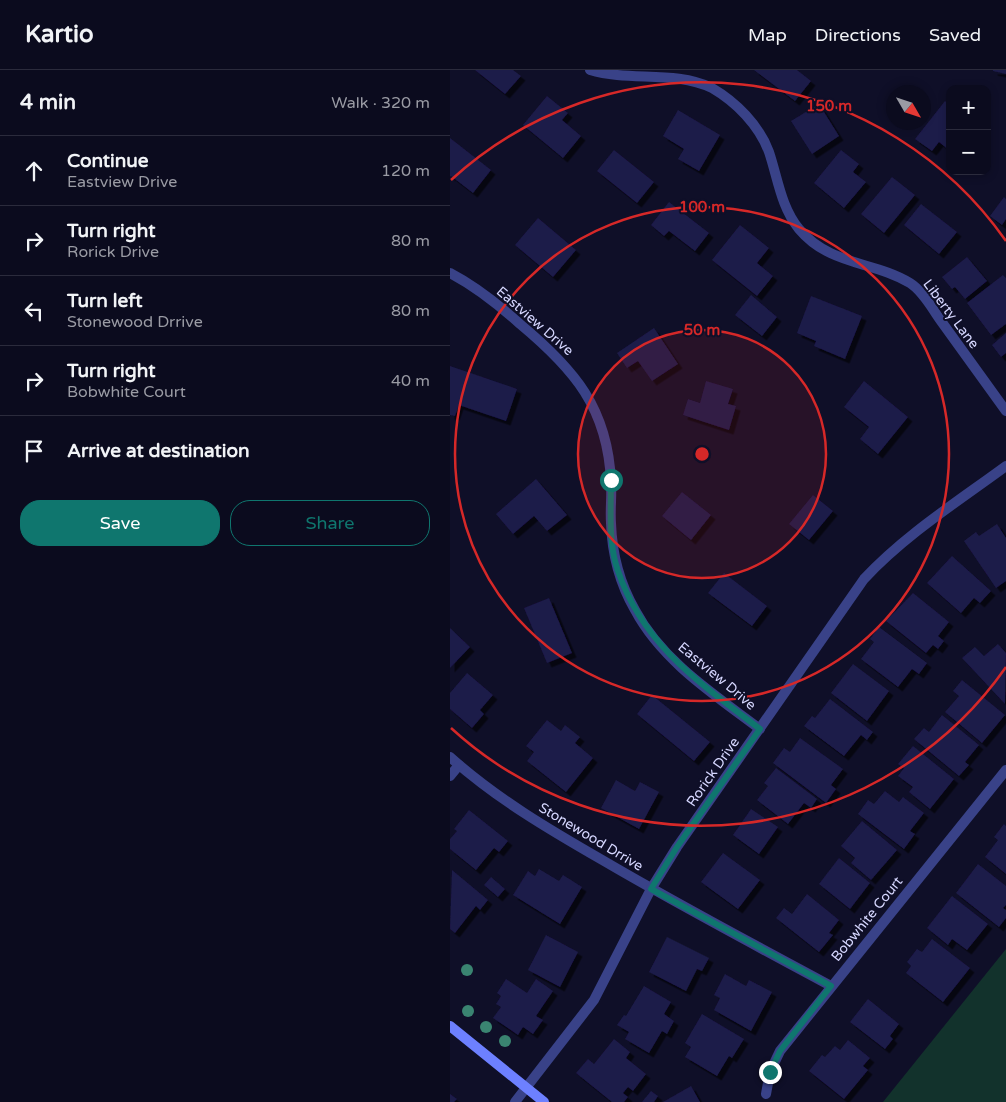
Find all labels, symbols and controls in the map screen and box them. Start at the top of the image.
text: Kartio [25,20,94,49]
text: Map [748,24,787,46]
text: Directions [815,24,901,46]
text: Saved [929,24,981,46]
north arrow [886,85,931,130]
map controls [946,85,991,175]
button: + [946,85,991,130]
text: 4 min [20,90,76,115]
text: Walk · 320 m [331,93,430,113]
text: 150 m [806,97,852,115]
button: − [946,130,991,175]
text: Continue [67,150,149,172]
icon: ahead [20,157,48,185]
text: 120 m [381,161,430,181]
text: Eastview Drive [67,172,177,192]
text: 100 m [679,198,725,216]
text: Turn right [67,220,155,242]
icon: right [20,227,48,255]
text: 80 m [391,231,430,251]
text: Rorick Drive [67,242,159,262]
street label: Liberty Lane [919,276,983,352]
street label: Eastview Drive [493,283,577,359]
text: Turn left [67,290,143,312]
icon: left [20,297,48,325]
text: 80 m [391,301,430,321]
text: Stonewood Drrive [67,312,203,332]
text: 50 m [684,321,720,339]
text: Turn right [67,360,155,382]
icon: right [20,367,48,395]
text: 40 m [391,371,430,391]
text: Bobwhite Court [67,382,186,402]
icon: arrive [20,437,48,465]
text: Arrive at destination [67,440,250,462]
centre of rings [693,445,711,463]
route start [600,469,623,492]
button: Save [20,500,220,546]
button: Share [230,500,430,546]
street label: Eastview Drive [675,638,760,714]
street label: Rorick Drive [683,734,743,810]
street label: Stonewood Drrive [536,799,646,875]
street label: Bobwhite Court [828,873,907,965]
route end [759,1061,782,1084]

